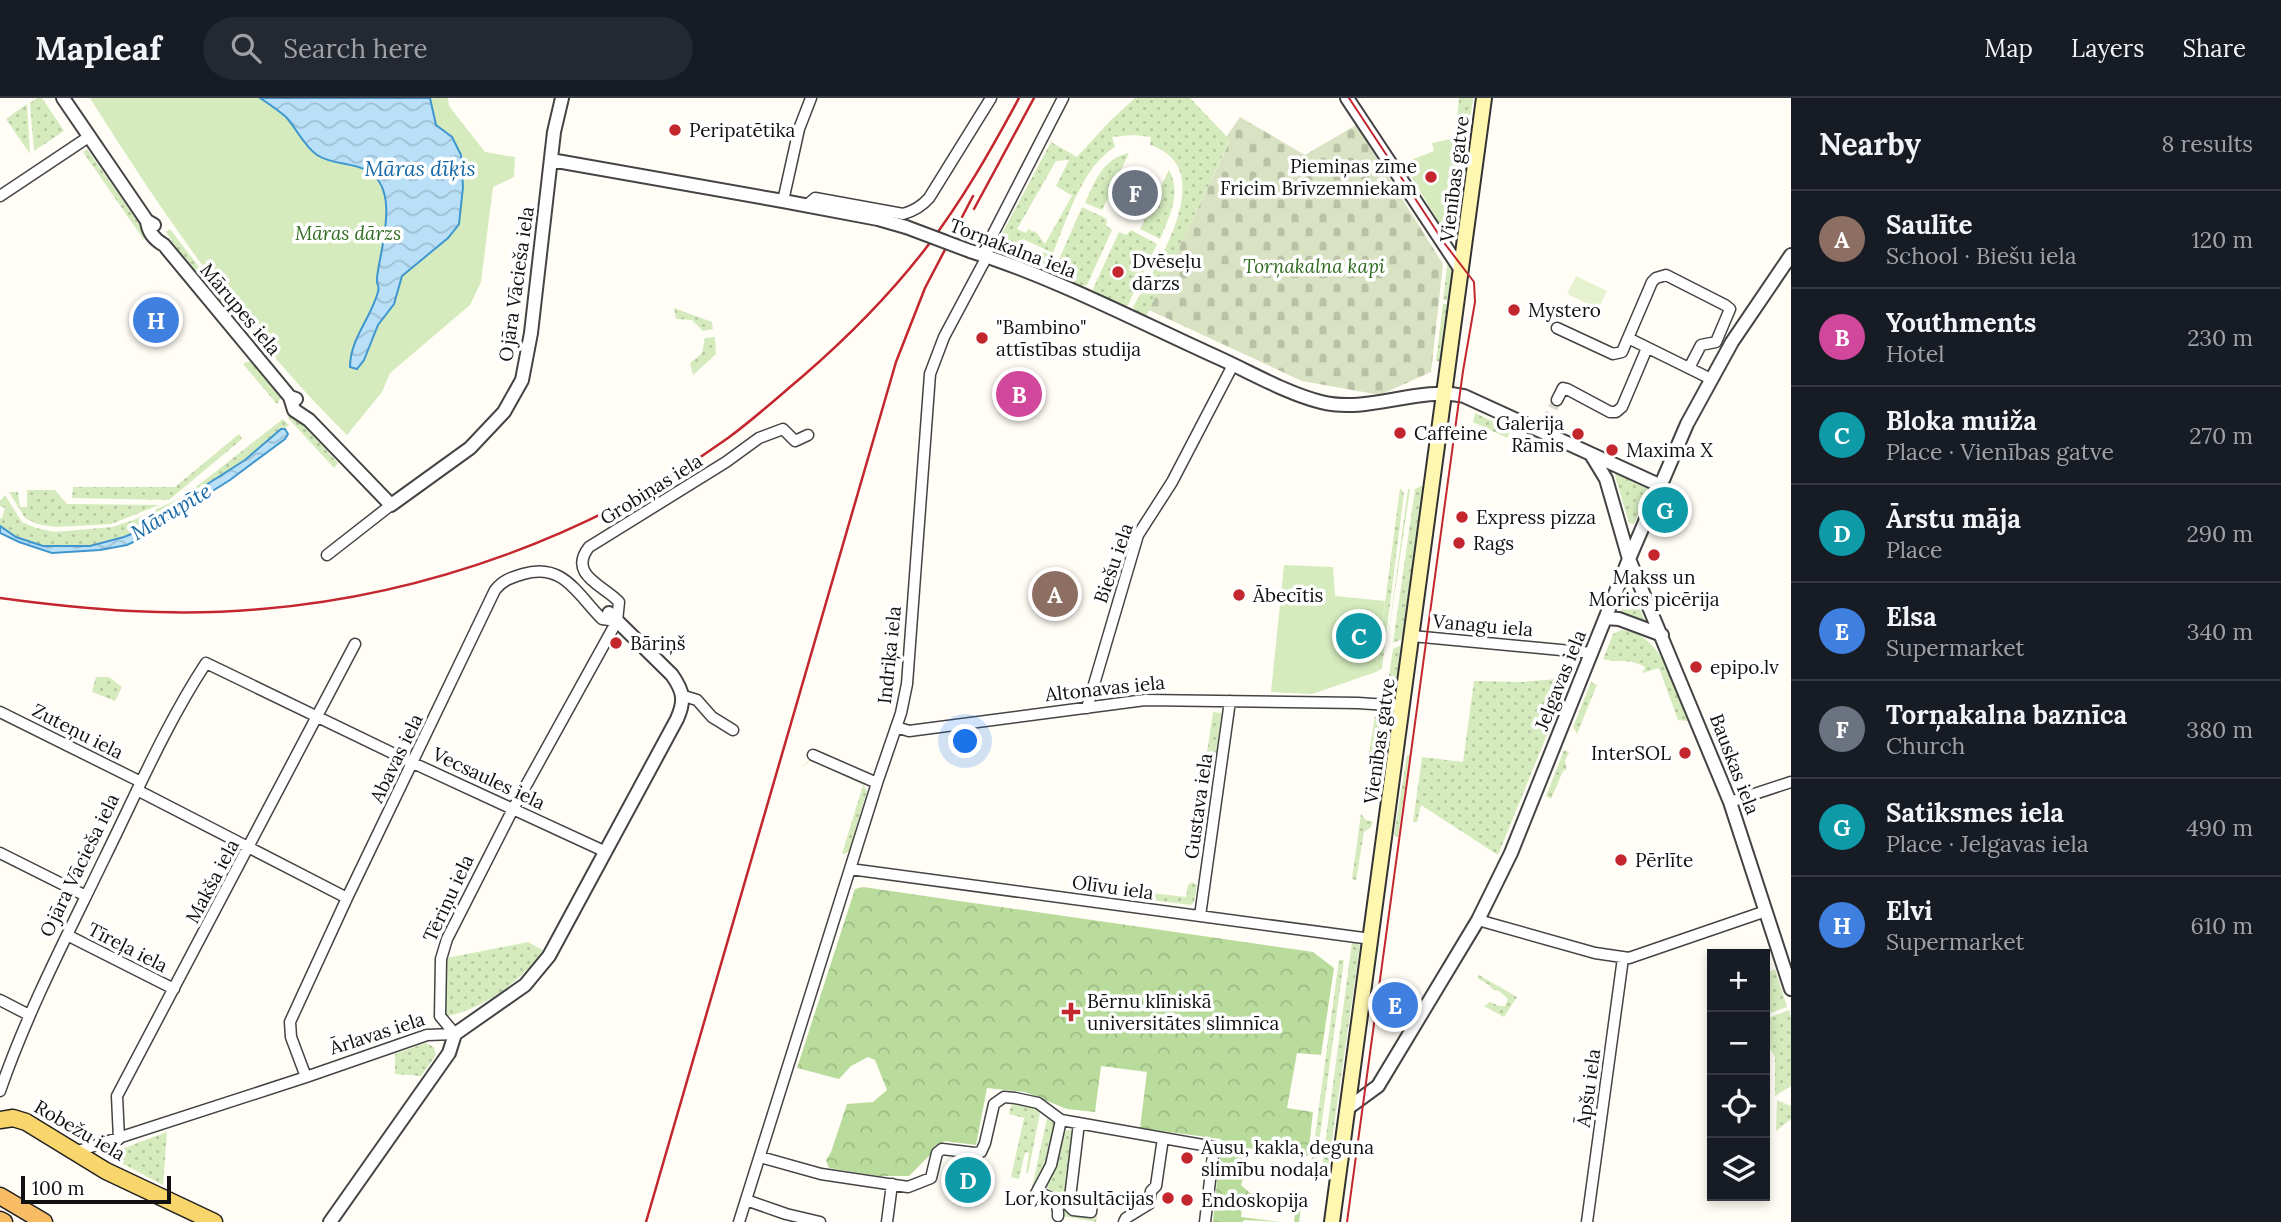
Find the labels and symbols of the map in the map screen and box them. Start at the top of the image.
street label: Vienības gatve [1434,115,1474,244]
place label: Peripatētika [689,118,796,142]
marker: Peripatētika [667,122,683,138]
place label: Piemiņas zīme Fricim Brīvzemniekam [1220,154,1417,200]
water label: Māras dīķis [365,155,476,182]
pin: F [1112,167,1158,219]
marker: Piemiņas zīme Fricim Brīvzemniekam [1423,169,1439,185]
street label: Ojāra Vācieša iela [493,205,539,363]
street label: Torņakalna iela [946,213,1080,284]
park label: Māras dārzs [295,221,401,245]
place label: Dvēseļu dārzs [1132,249,1202,295]
park label: Torņakalna kapi [1243,254,1385,278]
street label: Mārupes iela [196,258,287,360]
marker: Dvēseļu dārzs [1110,264,1126,280]
pin: H [133,294,179,346]
place label: Mystero [1528,298,1601,322]
marker: Mystero [1506,302,1522,318]
place label: "Bambino" attīstības studija [996,315,1141,361]
marker: "Bambino" attīstības studija [974,330,990,346]
pin: B [996,368,1042,420]
place label: Galerija Rāmis [1496,411,1564,457]
place label: Caffeine [1414,421,1488,445]
marker: Caffeine [1392,425,1408,441]
marker: Galerija Rāmis [1570,426,1586,442]
place label: Maxima X [1626,438,1713,462]
marker: Maxima X [1604,442,1620,458]
street label: Grobiņas iela [596,448,707,531]
water label: Mārupīte [126,477,216,546]
pin: G [1642,484,1688,536]
place label: Express pizza [1476,505,1596,529]
marker: Express pizza [1454,509,1470,525]
street label: Biešu iela [1088,520,1138,606]
place label: Rags [1473,531,1514,555]
marker: Rags [1451,535,1467,551]
marker: Makss un Morics picērija [1646,547,1662,563]
place label: Makss un Morics picērija [1588,565,1720,611]
pin: A [1032,568,1078,620]
place label: Ābecītis [1252,583,1324,607]
marker: Ābecītis [1231,587,1247,603]
street label: Indriķa iela [872,605,907,705]
street label: Vanagu iela [1431,609,1534,641]
pin: C [1336,610,1382,662]
street label: Jelgavas iela [1529,626,1591,735]
place label: Bāriņš [630,631,686,656]
marker: Bāriņš [608,635,624,651]
place label: epipo.lv [1710,655,1779,679]
marker: epipo.lv [1688,659,1704,675]
street label: Altonavas iela [1043,670,1166,706]
street label: Vienības gatve [1358,676,1400,807]
street label: Zuteņu iela [28,698,128,765]
street label: Abavas iela [364,709,428,807]
street label: Bauskas iela [1705,710,1765,818]
your location [948,724,982,758]
street label: Vecsaules iela [428,741,549,815]
place label: InterSOL [1591,741,1671,765]
marker: InterSOL [1677,745,1693,761]
street label: Gustava iela [1179,751,1217,860]
street label: Ojāra Vācieša iela [34,789,124,941]
street label: Makša iela [180,835,244,927]
place label: Pērlīte [1635,848,1693,872]
street label: Tēriņu iela [417,850,480,946]
marker: Pērlīte [1613,852,1629,868]
street label: Olīvu iela [1071,869,1156,905]
street label: Tīreļa iela [84,917,172,978]
pin: E [1372,979,1418,1031]
place label: Bērnu klīniskā universitātes slimnīca [1087,989,1279,1035]
marker: Bērnu klīniskā universitātes slimnīca [1061,1002,1081,1022]
street label: Ārlavas iela [326,1006,428,1060]
street label: Āpšu iela [1570,1047,1605,1130]
street label: Robežu iela [30,1094,130,1166]
place label: Ausu, kakla, deguna slimību nodaļa [1200,1135,1374,1182]
marker: Ausu, kakla, deguna slimību nodaļa [1179,1150,1195,1166]
pin: D [945,1154,991,1206]
scale bar [21,1173,172,1205]
place label: Lor konsultācijas [1004,1186,1154,1210]
place label: Endoskopija [1201,1188,1308,1212]
marker: Lor konsultācijas [1160,1190,1176,1206]
marker: Endoskopija [1179,1192,1195,1208]

